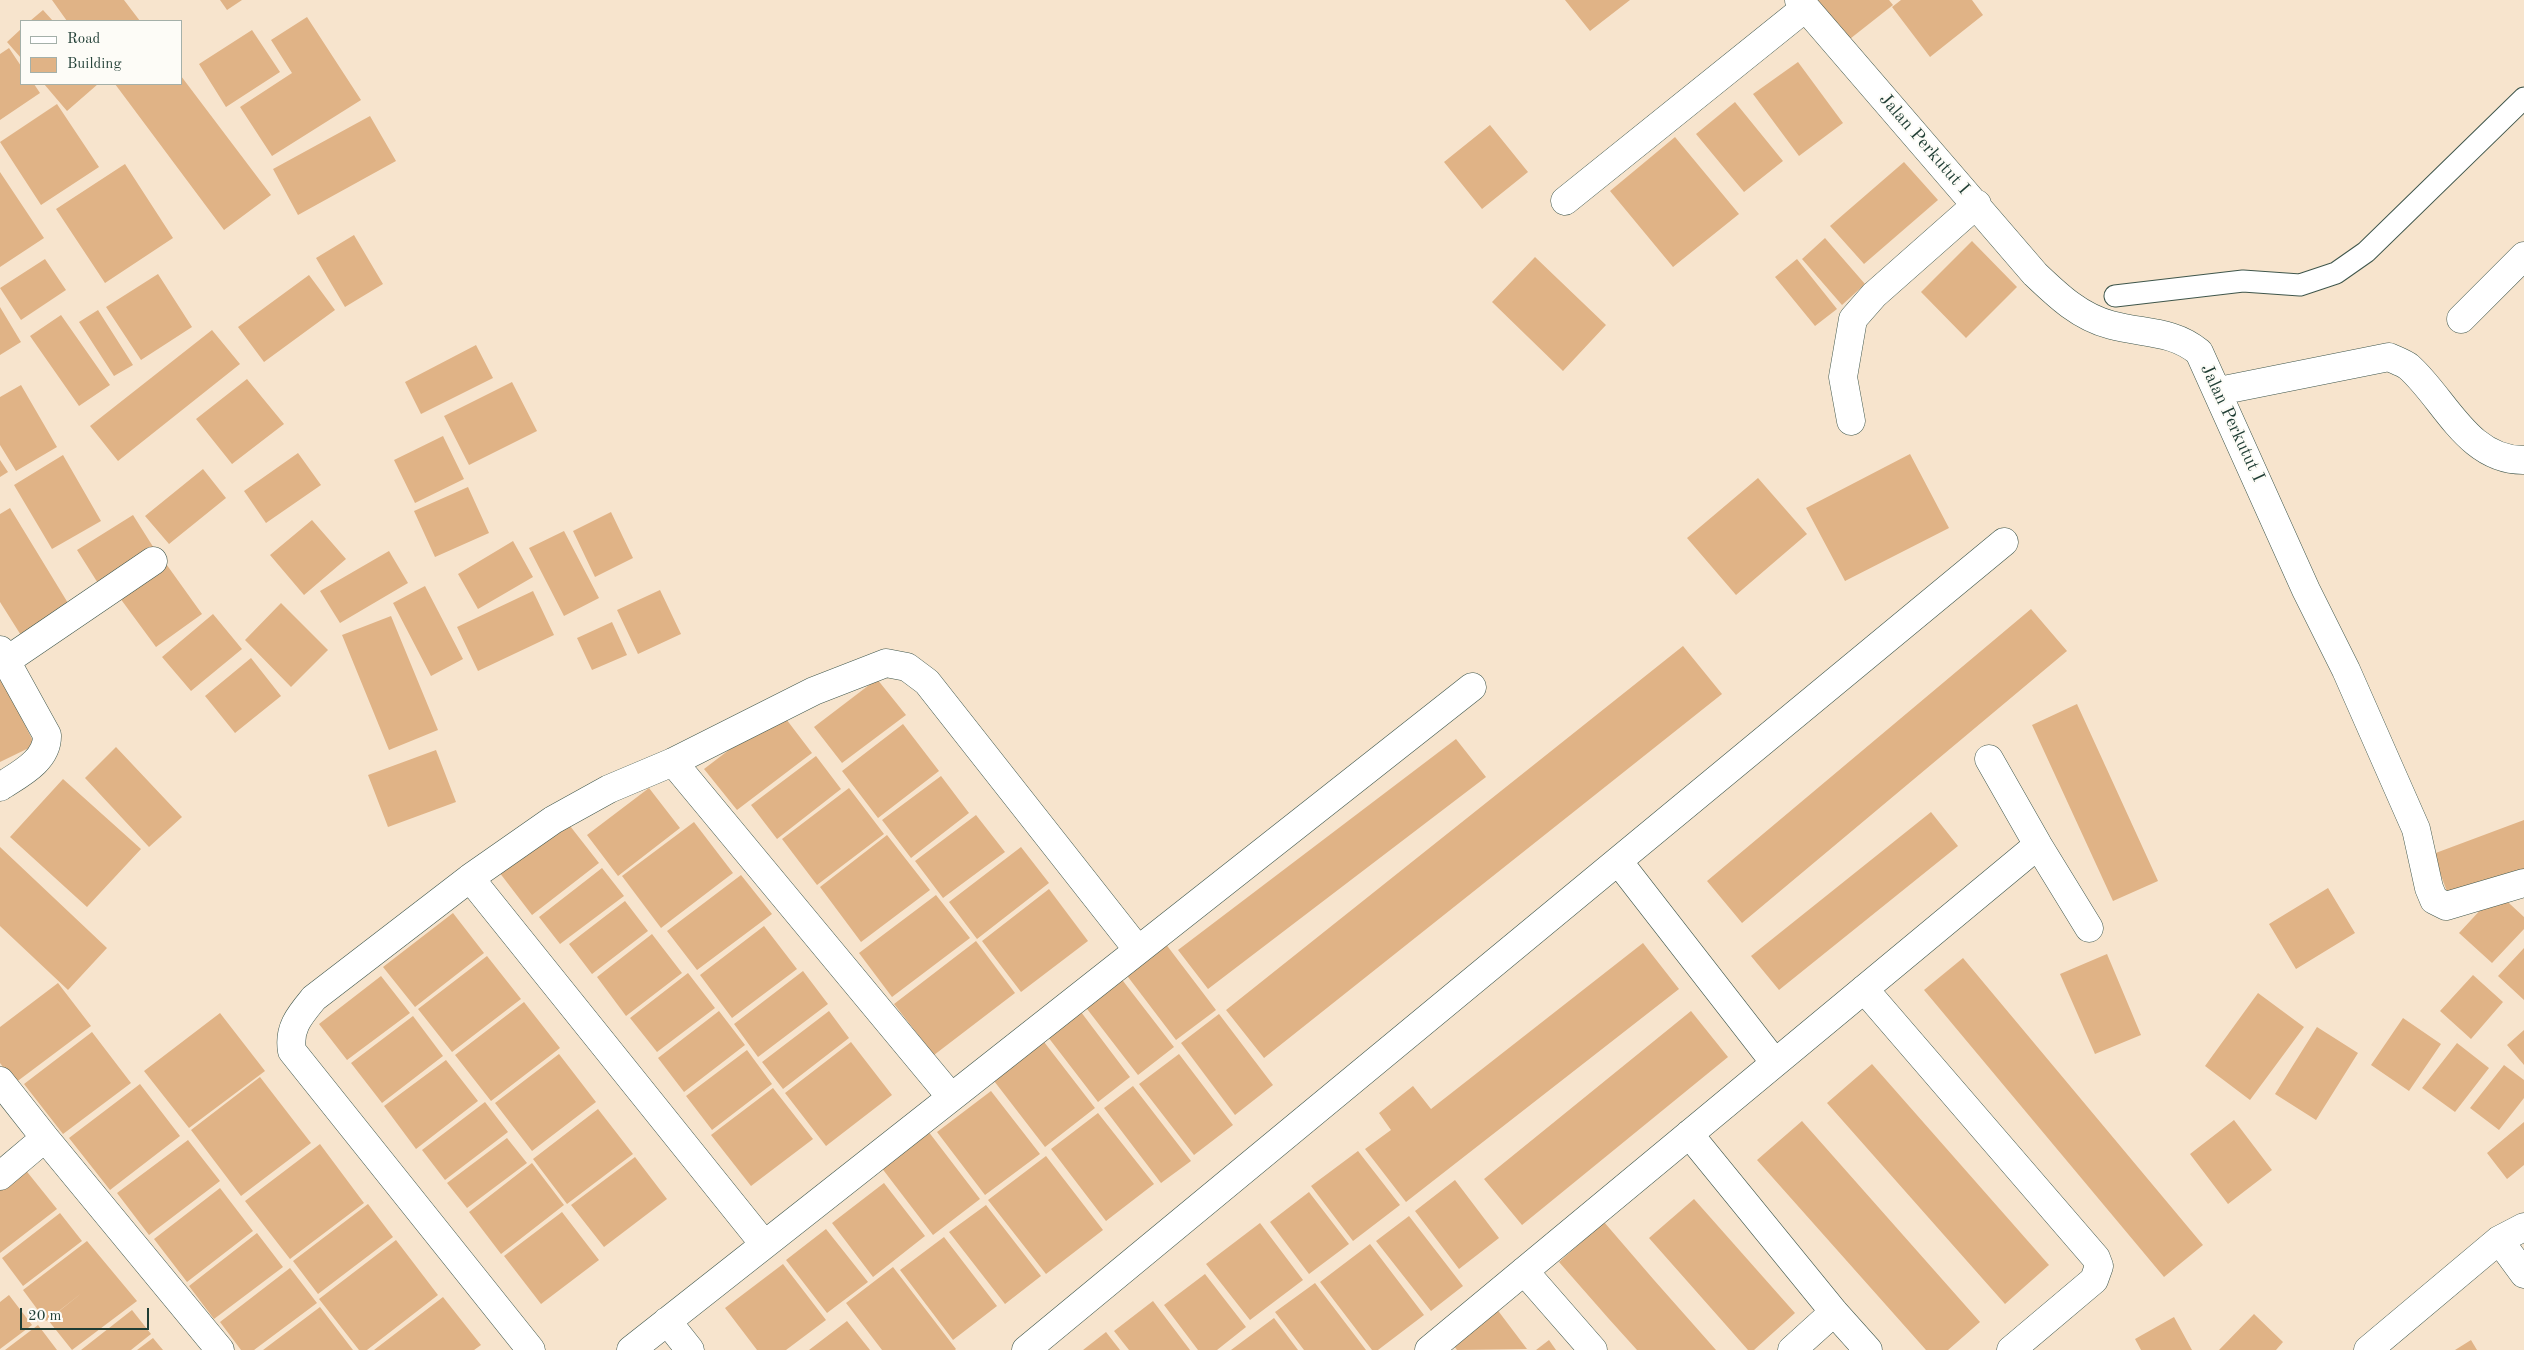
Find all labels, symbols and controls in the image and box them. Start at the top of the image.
legend [20,20,182,85]
text: Road [67,32,100,47]
text: Building [67,57,122,72]
street label: Jalan Perkutut I [1874,89,1974,199]
street label: Jalan Perkutut I [2195,361,2269,485]
scale bar [22,1298,151,1330]
text: 20 m [28,1309,62,1324]

